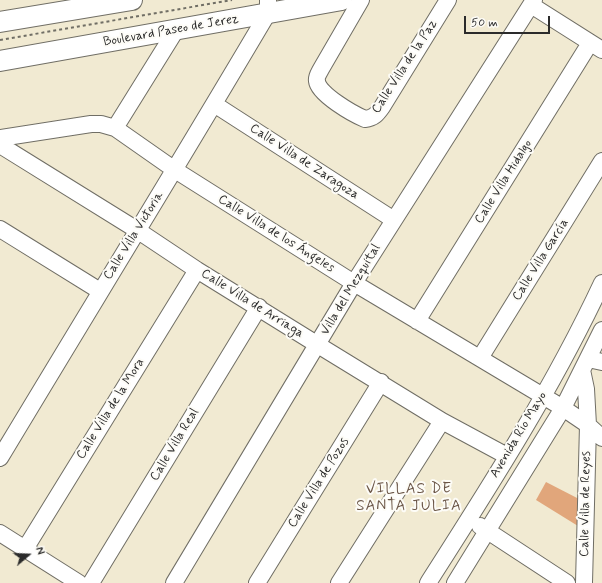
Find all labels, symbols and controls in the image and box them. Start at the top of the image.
scale bar [466,8,552,34]
street label: Boulevard Paseo de Jerez [102,11,240,51]
text: 50 m [471,15,498,31]
street label: Calle Villa de la Paz [369,17,441,117]
street label: Calle Villa de Zaragoza [247,121,361,203]
street label: Calle Villa Hidalgo [472,137,536,227]
street label: Calle Villa Victoria [101,189,167,283]
street label: Calle Villa de los Ángeles [215,192,337,276]
street label: Calle Villa García [509,216,573,304]
street label: Villa del Mezquital [318,242,384,338]
street label: Calle Villa de Arriaga [198,266,306,342]
street label: Calle Villa de la Mora [74,356,148,462]
street label: Avenida Río Mayo [487,389,551,481]
street label: Calle Villa Real [147,406,203,484]
street label: Calle Villa de Pozos [285,435,353,531]
street label: Calle Villa de Reyes [577,451,595,557]
district label: VILLAS DE SANTA JULIA [356,481,462,516]
north arrow [8,535,48,575]
text: N [32,545,47,557]

